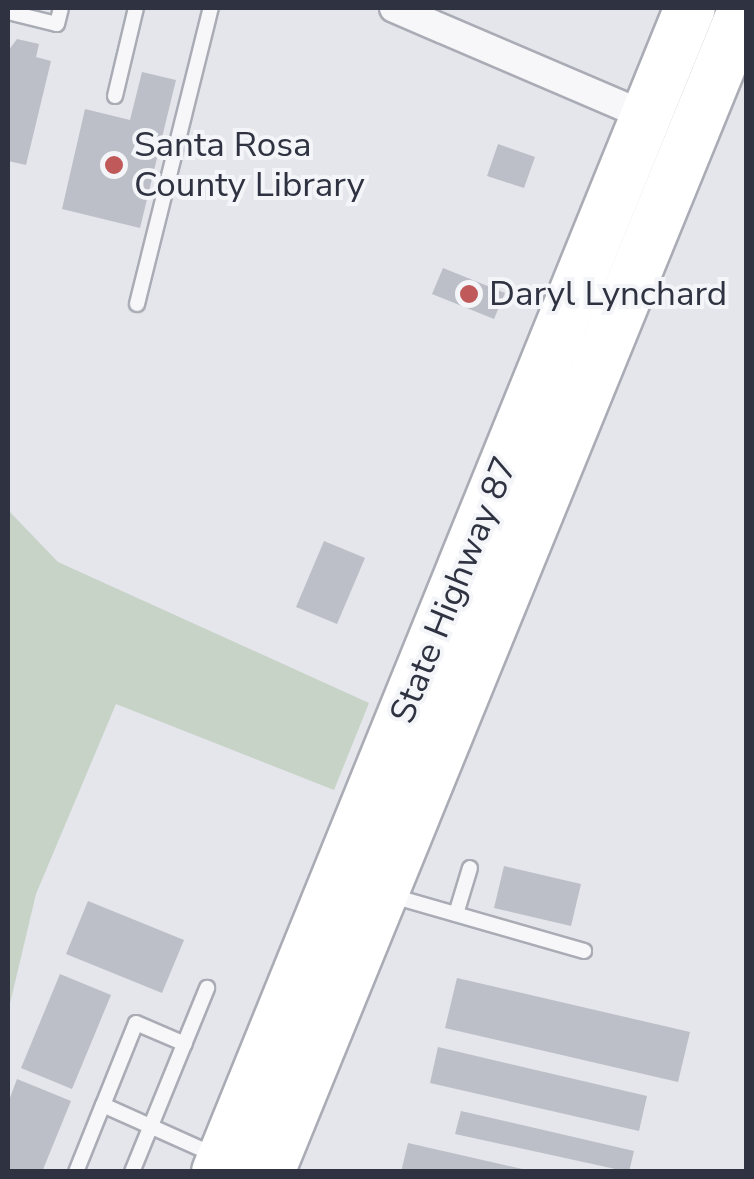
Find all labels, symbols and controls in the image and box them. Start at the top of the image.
place label: Santa Rosa County Library [134,124,365,206]
marker: Santa Rosa County Library [103,154,125,176]
place label: Daryl Lynchard [489,273,727,315]
marker: Daryl Lynchard [458,283,480,305]
street label: State Highway 87 [381,451,527,729]

